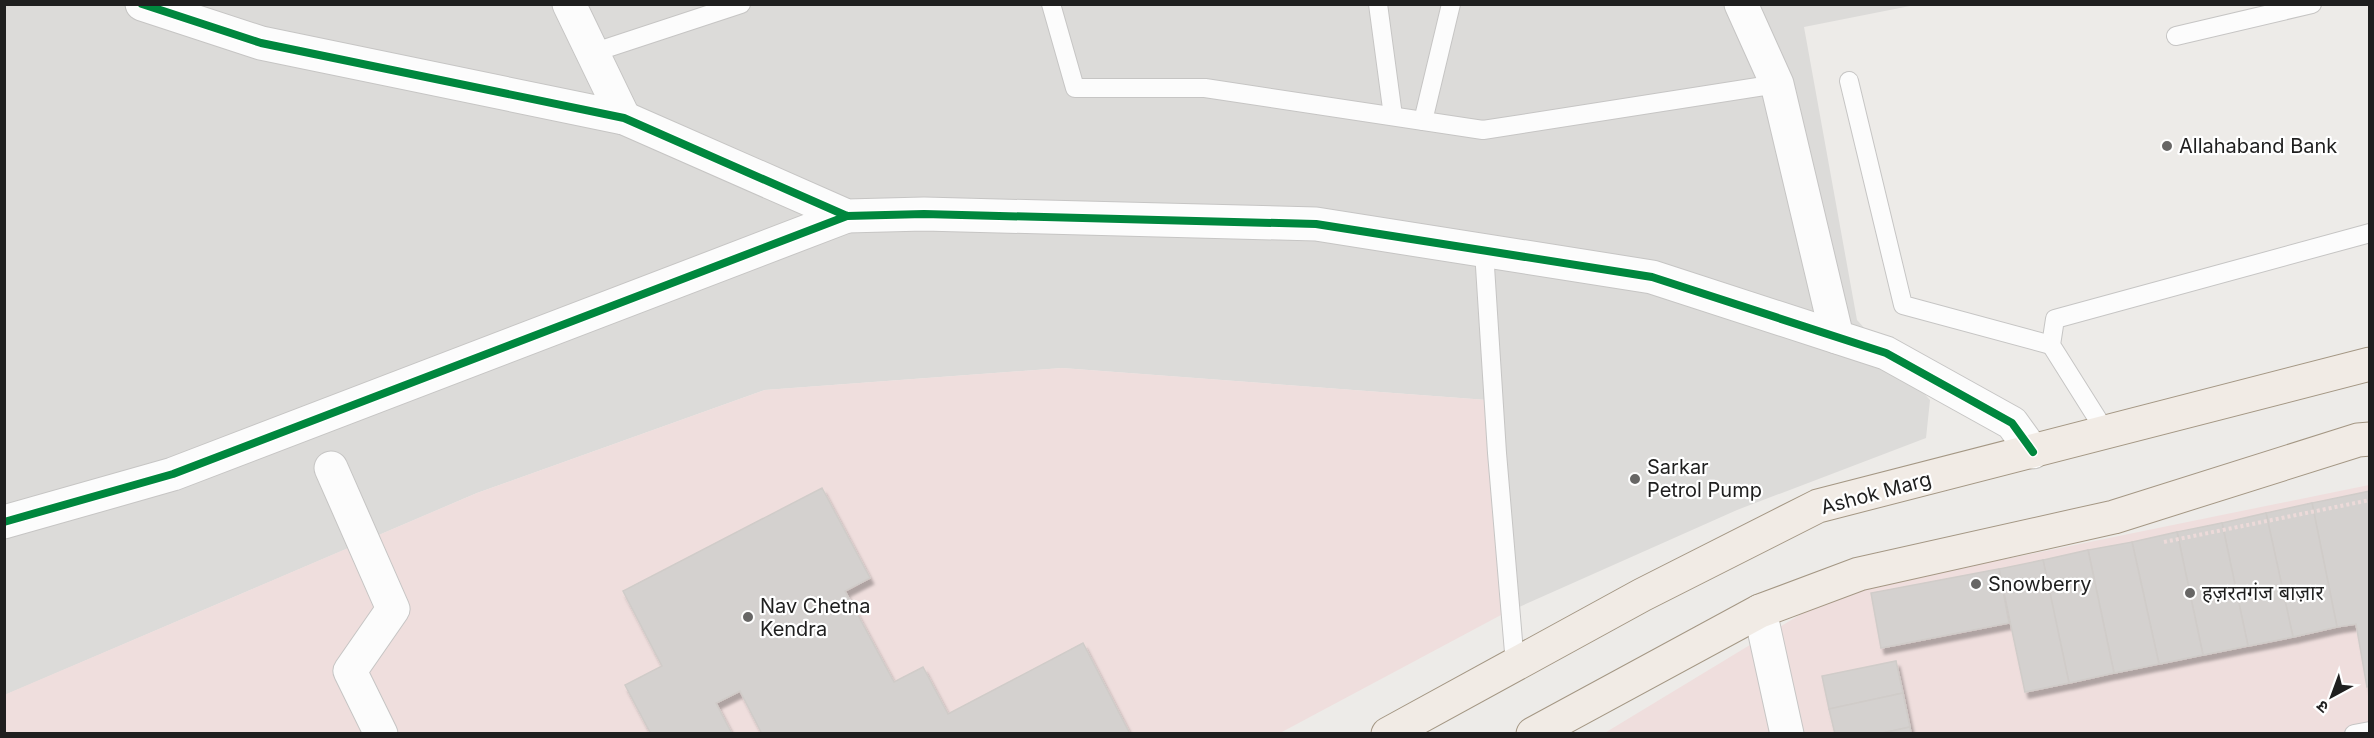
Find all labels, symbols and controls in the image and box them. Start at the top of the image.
place label: Allahaband Bank [2179,134,2337,158]
marker: Allahaband Bank [2160,139,2174,153]
place label: Sarkar Petrol Pump [1647,455,1762,502]
street label: Ashok Marg [1818,467,1934,519]
marker: Sarkar Petrol Pump [1628,472,1642,486]
place label: Snowberry [1988,572,2091,596]
marker: Snowberry [1969,577,1983,591]
place label: हज़रतगंज बाज़ार [2202,581,2324,605]
marker: हज़रतगंज बाज़ार [2183,586,2197,600]
place label: Nav Chetna Kendra [760,594,871,641]
marker: Nav Chetna Kendra [741,610,755,624]
north arrow [2302,666,2362,726]
text: उ [2312,696,2332,718]

